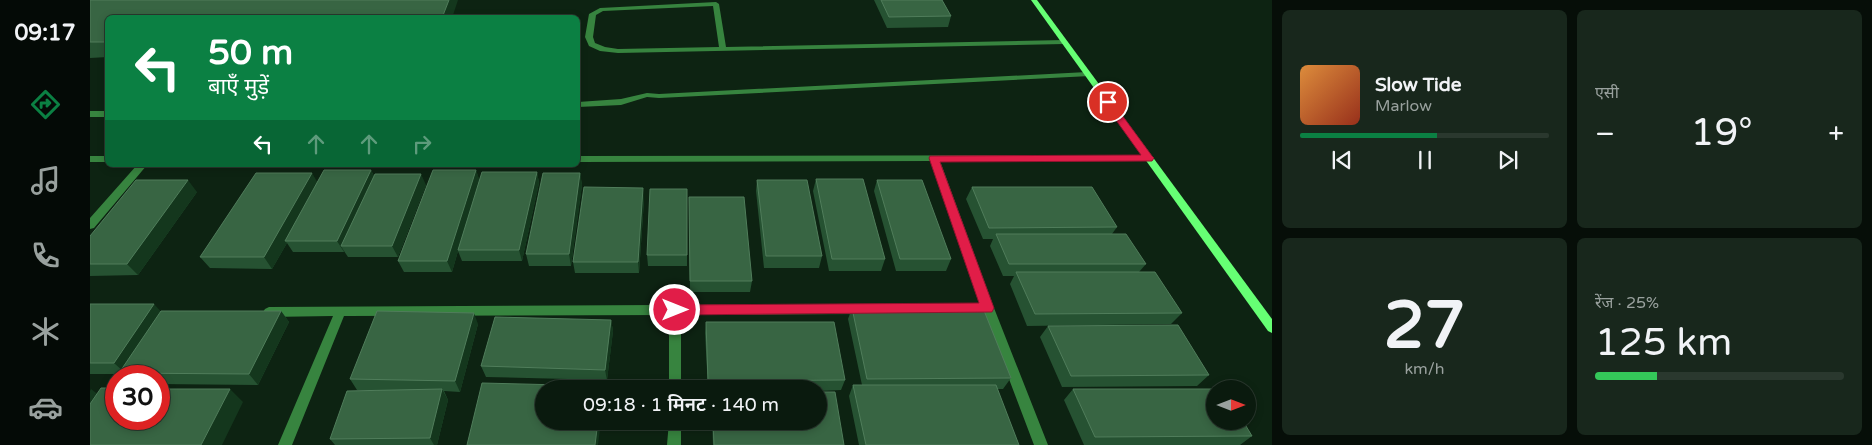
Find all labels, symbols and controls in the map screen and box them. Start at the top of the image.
text: 09:17 [15,20,75,46]
text: 50 m [208,32,293,74]
icon: left [125,35,190,100]
text: बाएँ मुड़ें [208,74,269,100]
text: Slow Tide [1375,74,1462,96]
pin [1087,81,1129,123]
text: एसी [1595,83,1619,103]
icon: directions [28,87,63,122]
icon: arrive [1094,88,1122,116]
text: Marlow [1375,96,1432,116]
text: 19° [1691,110,1753,156]
text: − [1595,117,1615,151]
text: + [1828,117,1844,151]
icon: left [249,130,277,158]
icon: ahead [302,130,330,158]
icon: ahead [355,130,383,158]
icon: right [408,130,436,158]
icon: previous [1328,146,1356,174]
icon: pause [1411,146,1439,174]
icon: next [1494,146,1522,174]
icon: music [28,163,63,198]
icon: phone [28,238,63,273]
position arrow [648,283,700,335]
text: 27 [1384,287,1465,366]
text: रेंज · 25% [1595,293,1659,313]
icon: climate [28,314,63,349]
text: 125 km [1595,320,1732,366]
text: km/h [1404,359,1445,379]
speed limit sign: 30 [105,365,170,430]
north arrow [1206,380,1256,430]
map controls [1206,380,1256,430]
icon: car [28,390,63,425]
text: 09:18 · 1 मिनट · 140 m [583,394,779,416]

